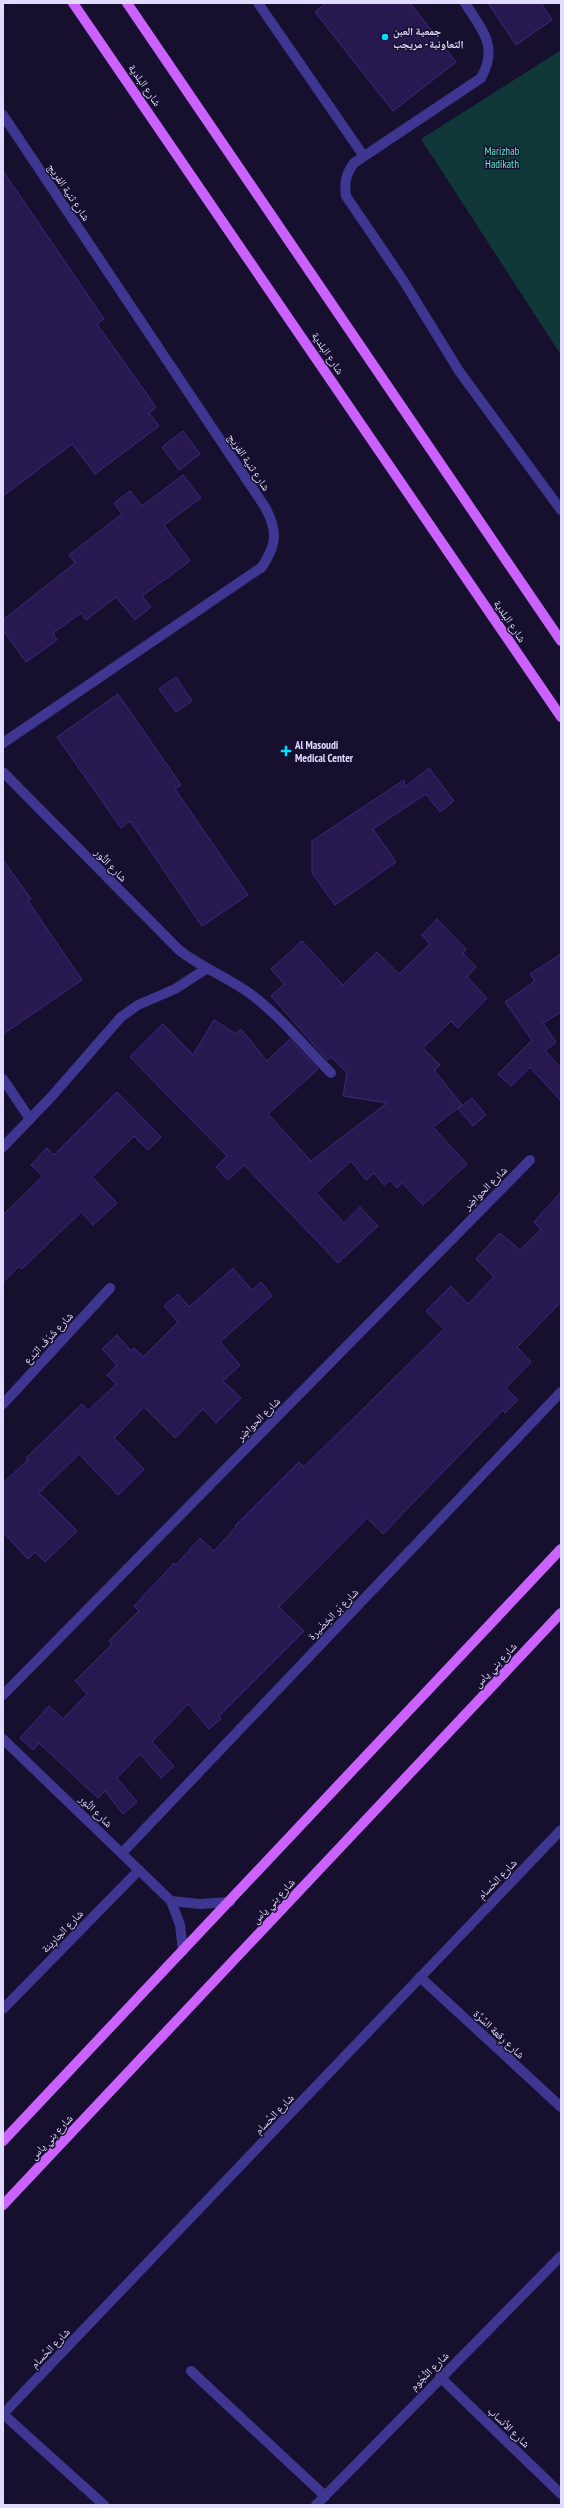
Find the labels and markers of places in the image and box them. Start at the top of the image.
place label: جمعية العبن التعاونبة - مريجب [393,24,464,51]
marker: جمعية العبن التعاونبة - مريجب [380,32,390,42]
place label: Al Masoudi Medical Center [294,738,354,765]
marker: Al Masoudi Medical Center [280,745,292,757]

